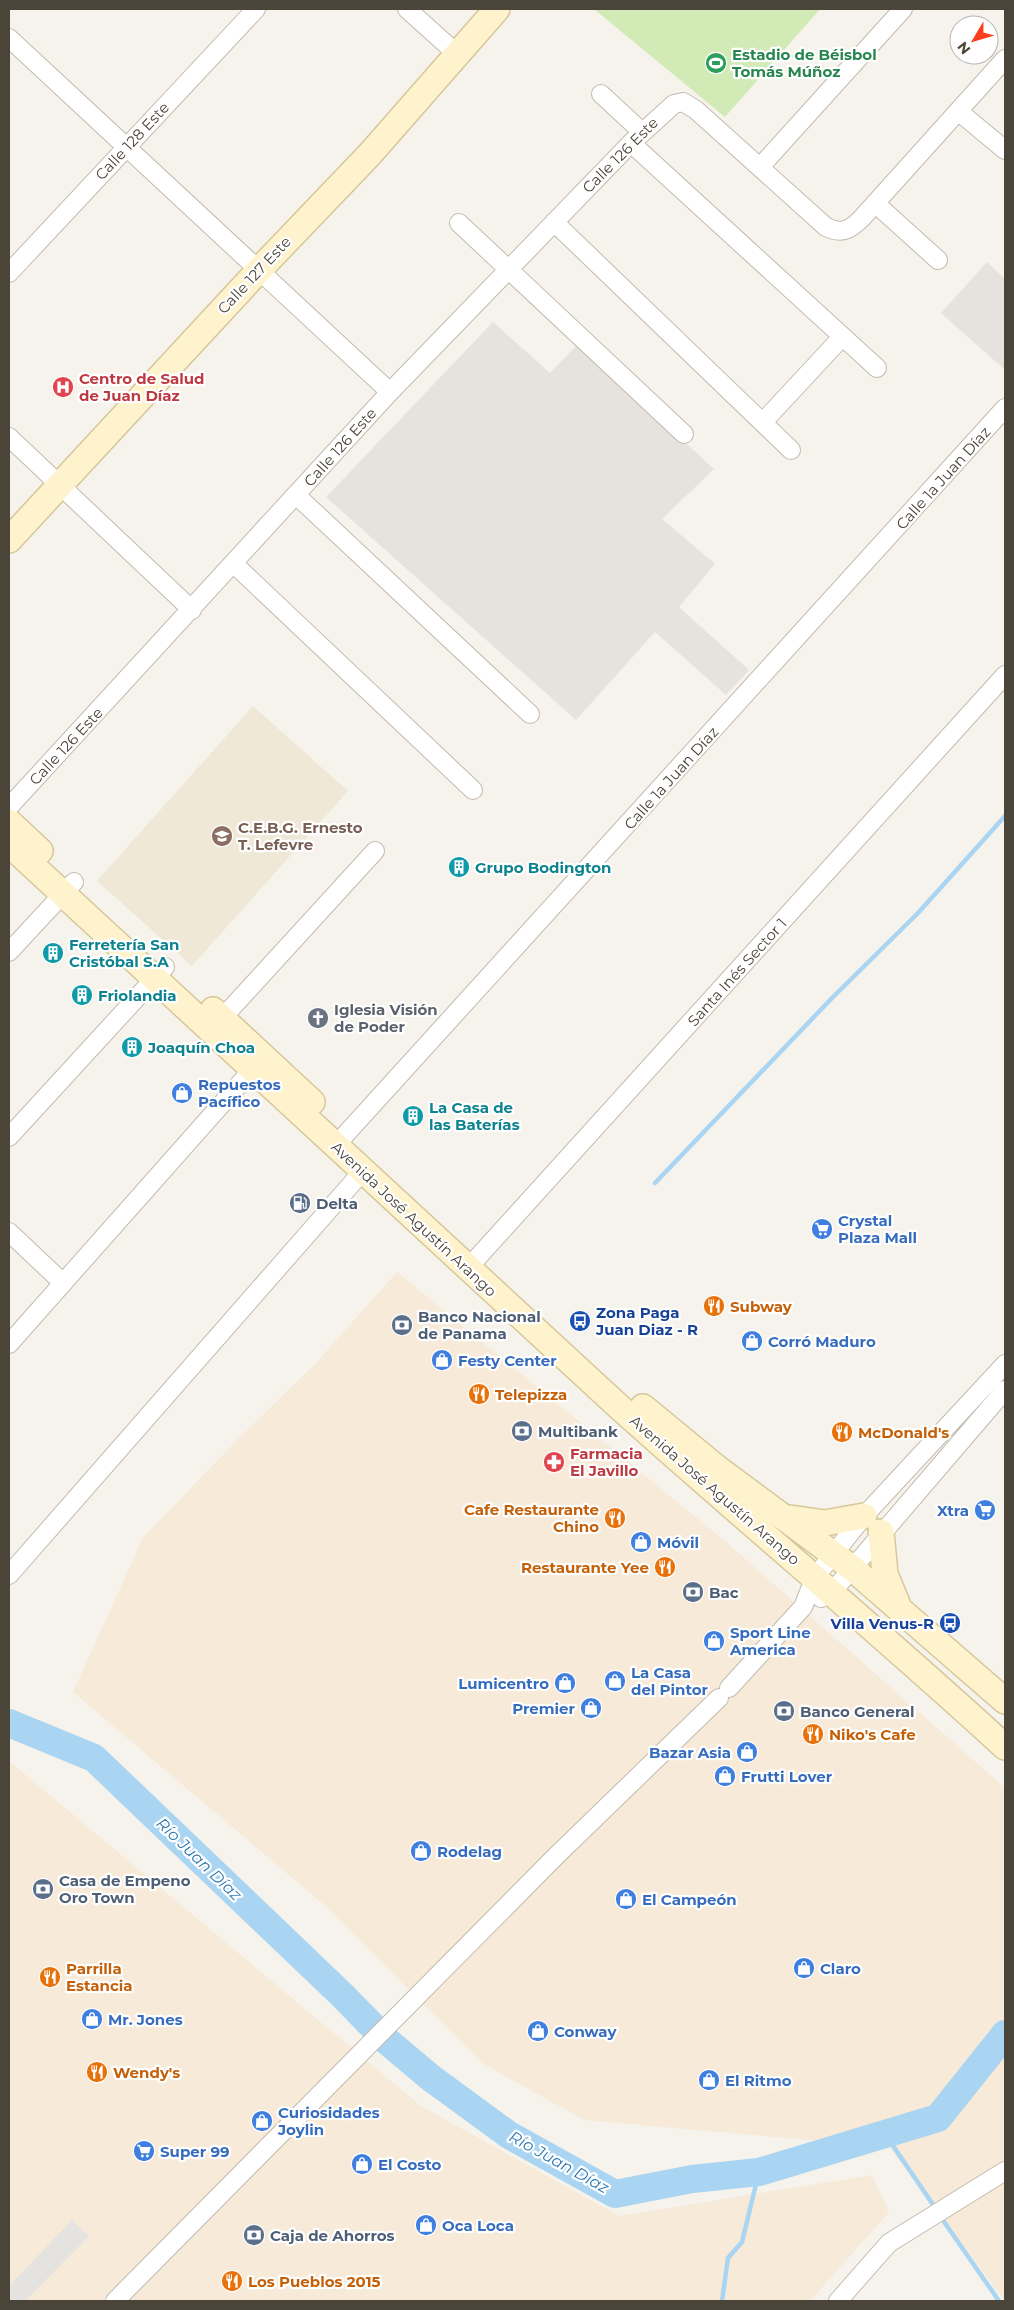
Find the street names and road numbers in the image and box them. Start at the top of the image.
street label: Calle 128 Este [91,98,173,184]
street label: Calle 126 Este [578,113,662,197]
street label: Calle 127 Este [213,232,295,318]
street label: Calle 126 Este [300,404,380,490]
street label: Calle 1a Juan Díaz [892,422,994,533]
street label: Calle 126 Este [25,703,107,789]
street label: Calle 1a Juan Díaz [620,722,722,833]
street label: Santa Inés Sector 1 [683,914,791,1030]
street label: Avenida José Agustín Arango [327,1137,501,1301]
street label: Avenida José Agustín Arango [626,1411,804,1569]

